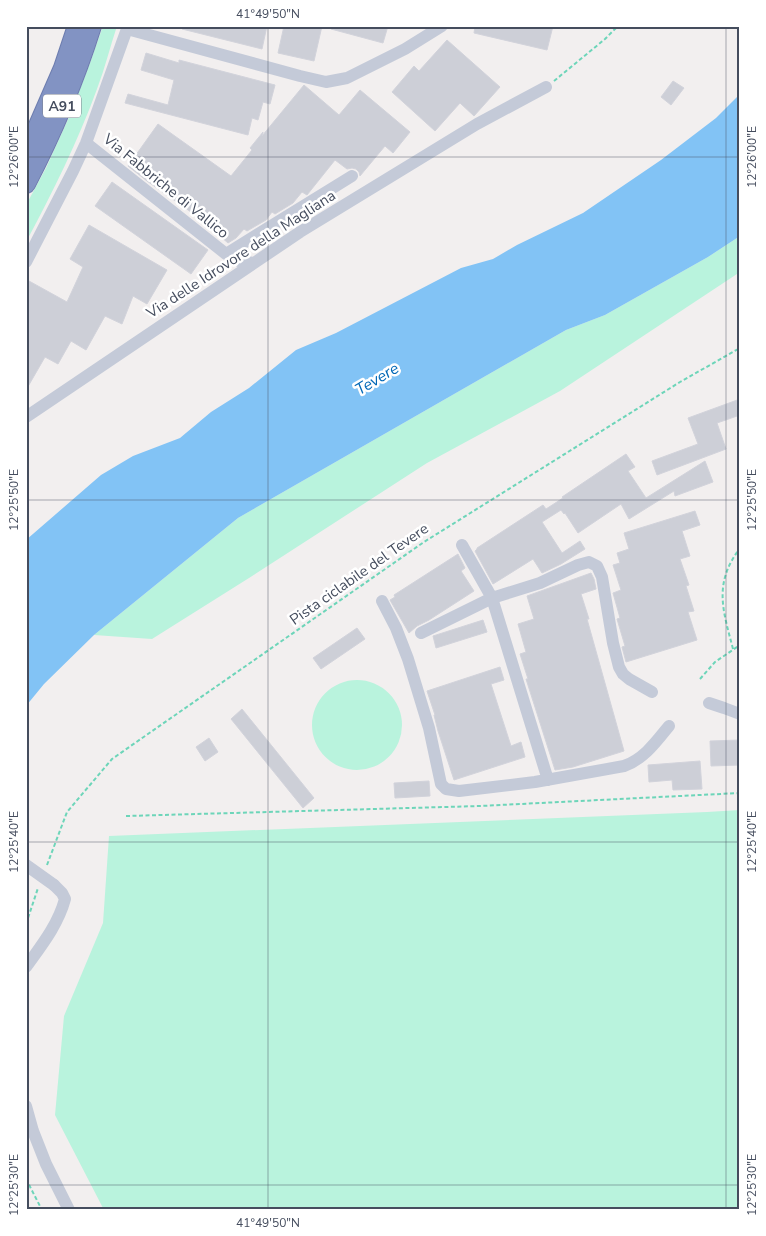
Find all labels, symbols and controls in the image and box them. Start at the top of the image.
text: 41°49'50"N [236,6,300,22]
road number: A91 [43,94,81,118]
text: 12°26'00"E [6,126,22,188]
text: 12°26'00"E [744,126,760,188]
street label: Via Fabbriche di Vallico [98,128,233,243]
street label: Via delle Idrovore della Magliana [142,185,339,323]
water label: Tevere [351,357,403,401]
text: 12°25'50"E [6,469,22,531]
text: 12°25'50"E [744,469,760,531]
street label: Pista ciclabile del Tevere [286,518,432,630]
text: 12°25'40"E [6,811,22,873]
text: 12°25'40"E [744,811,760,873]
text: 12°25'30"E [6,1154,22,1216]
text: 12°25'30"E [744,1154,760,1216]
text: 41°49'50"N [236,1215,300,1231]

